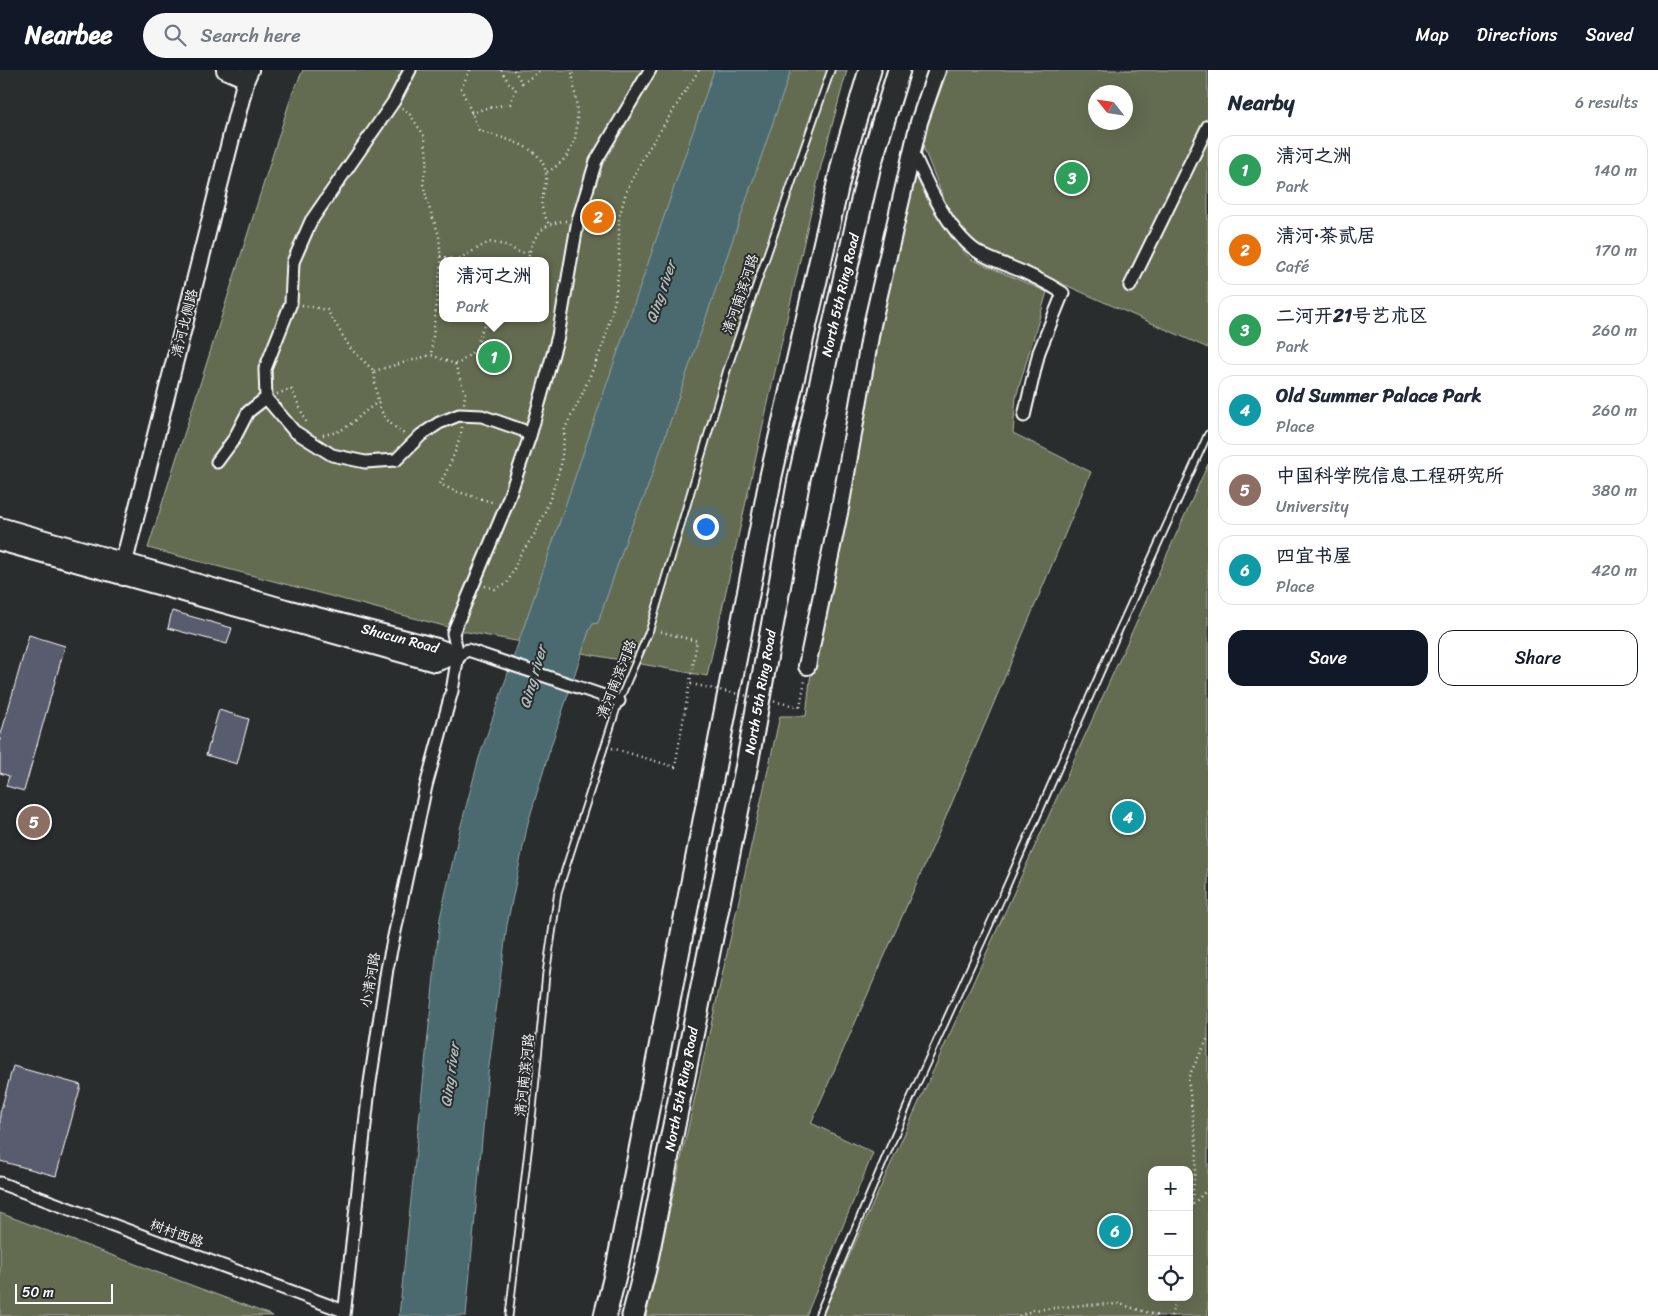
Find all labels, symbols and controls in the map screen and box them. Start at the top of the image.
search box [143,13,493,58]
text: Nearbee [25,14,113,56]
text: Search here [201,19,301,52]
text: Map [1416,19,1449,51]
text: Directions [1477,19,1558,51]
text: Saved [1586,19,1633,51]
icon: search [161,21,189,49]
text: Nearby [1228,84,1294,122]
north arrow [1088,85,1133,130]
text: 6 results [1575,88,1638,117]
text: 清河之洲 [1276,139,1352,172]
text: 1 [1242,156,1248,185]
text: 140 m [1594,156,1637,185]
pin: 3 [1056,159,1088,197]
text: Park [1276,172,1309,201]
pin: 2 [582,198,614,236]
text: 清河·茶贰居 [1276,219,1376,252]
street label: North 5th Ring Road [814,229,867,359]
text: 2 [1240,236,1250,265]
text: 170 m [1594,236,1637,265]
street label: 清河南滨河路 [715,250,766,338]
text: Café [1276,252,1309,281]
water label: Qing river [638,255,685,327]
popup [439,257,549,322]
text: 清河之洲 [456,259,532,292]
street label: 清河北侧路 [164,286,205,360]
text: Park [456,292,489,321]
text: 二河开21号艺术区 [1276,299,1428,332]
text: 3 [1241,316,1249,345]
text: 260 m [1592,316,1637,345]
text: Park [1276,332,1309,361]
pin: 1 [478,338,510,376]
text: Old Summer Palace Park [1276,379,1482,412]
text: 4 [1240,396,1250,425]
text: 260 m [1592,396,1637,425]
text: Place [1276,412,1315,441]
text: 中国科学院信息工程研究所 [1276,459,1504,492]
text: 5 [1240,476,1250,505]
text: 380 m [1592,476,1637,505]
text: University [1276,492,1349,521]
your location [693,514,719,540]
text: 四宜书屋 [1276,539,1352,572]
text: 6 [1240,556,1250,585]
text: 420 m [1591,556,1637,585]
text: Place [1276,572,1315,601]
street label: Shucun Road [358,616,443,661]
street label: North 5th Ring Road [737,626,784,756]
button: Save [1228,630,1428,686]
button: Share [1438,630,1638,686]
street label: 清河南滨河路 [589,636,644,723]
water label: Qing river [512,640,555,711]
pin: 4 [1112,798,1144,836]
pin: 5 [18,803,50,841]
street label: 小清河路 [353,950,388,1010]
street label: North 5th Ring Road [657,1023,706,1153]
street label: 清河南滨河路 [508,1032,541,1118]
water label: Qing river [433,1039,468,1109]
map controls [1148,1166,1193,1301]
button: + [1148,1166,1193,1211]
button: − [1148,1211,1193,1256]
street label: 树村西路 [146,1212,207,1255]
pin: 6 [1099,1212,1131,1250]
button: locate [1148,1256,1193,1301]
text: 50 m [22,1280,54,1305]
scale bar [15,1281,112,1304]

